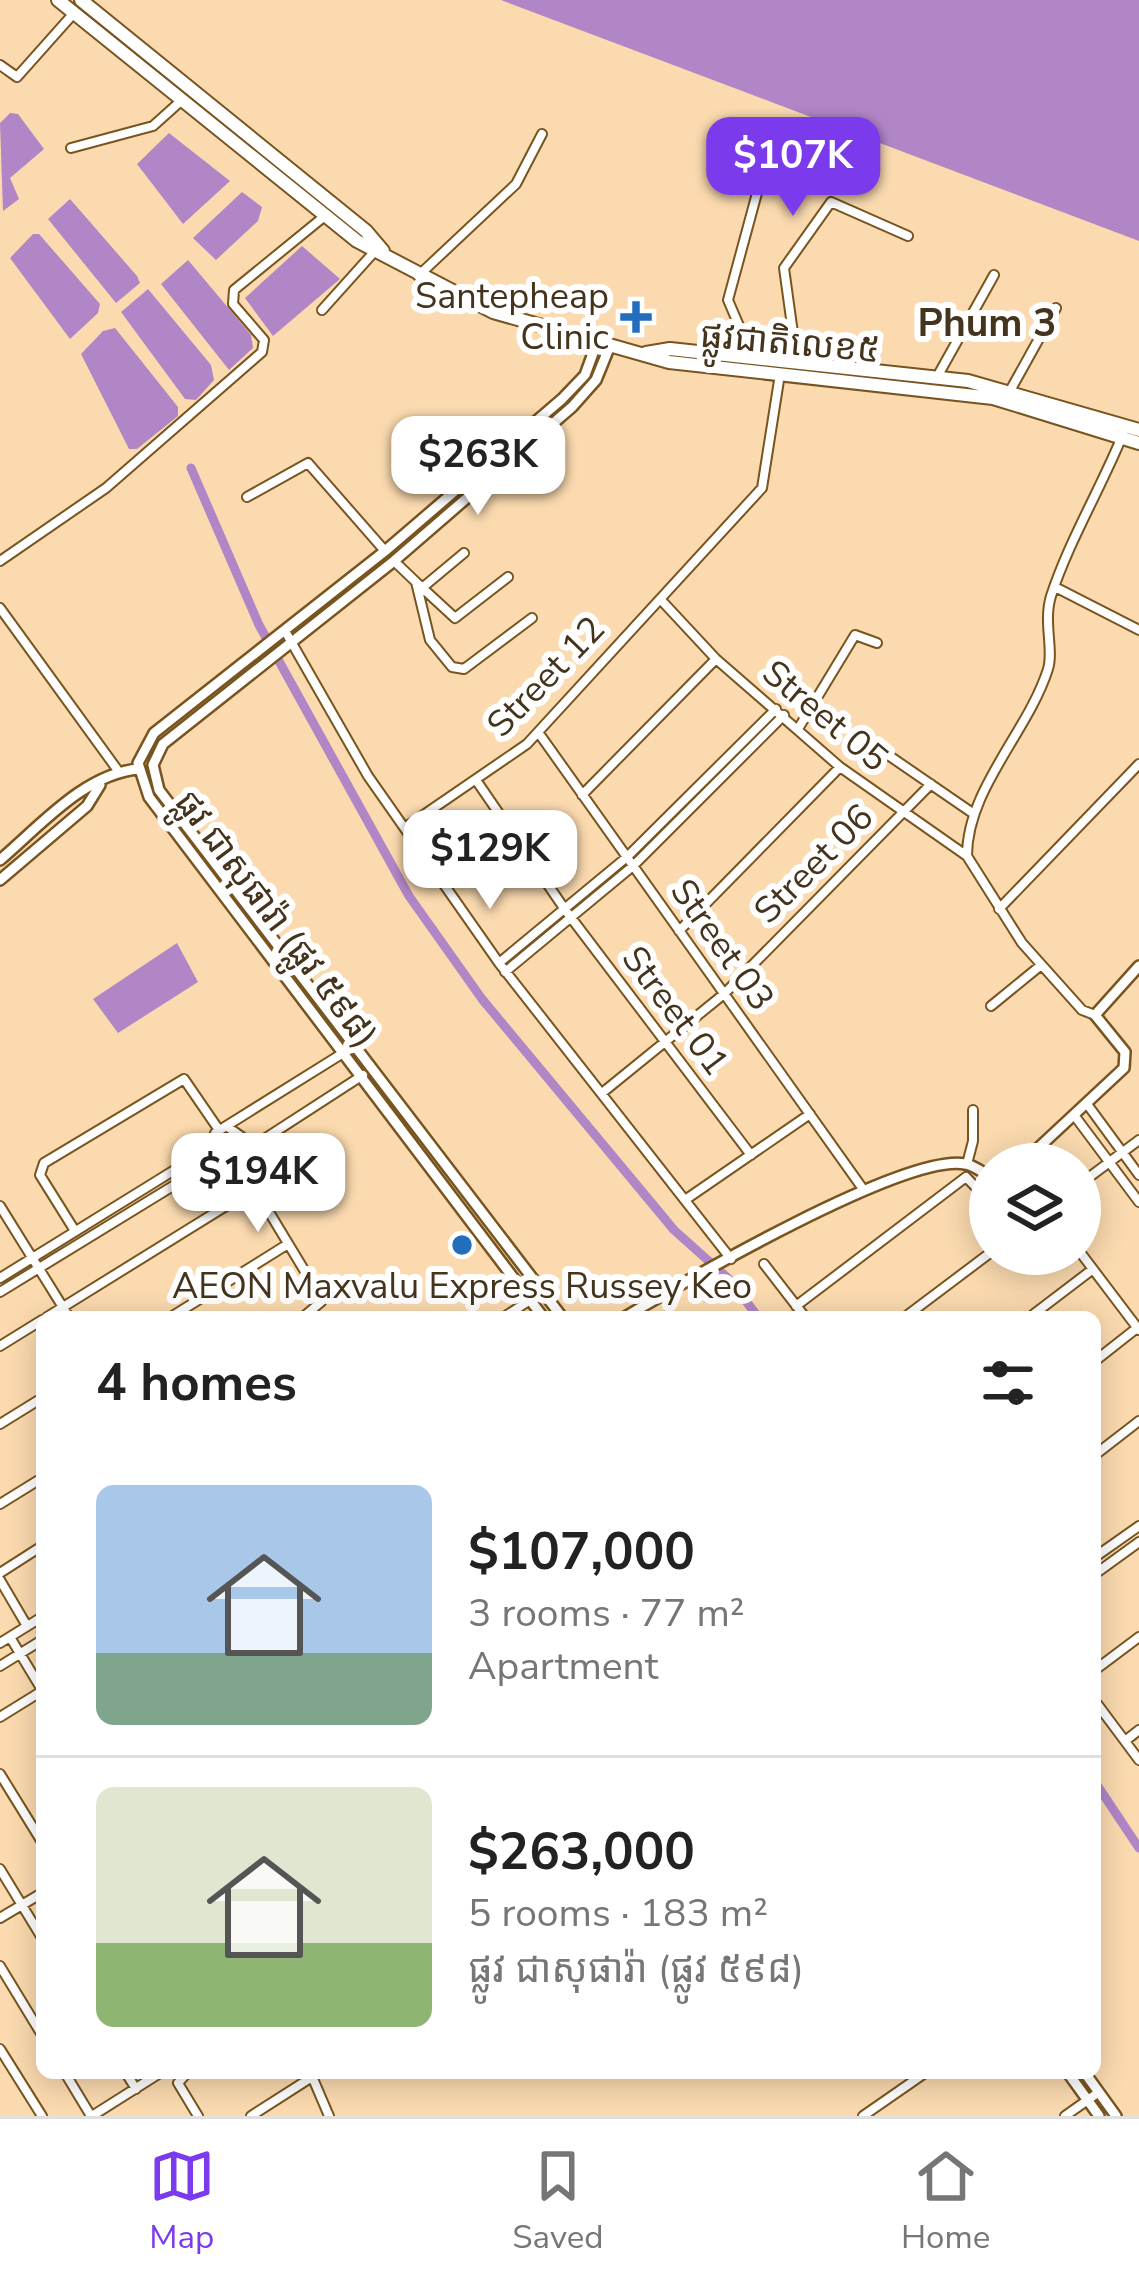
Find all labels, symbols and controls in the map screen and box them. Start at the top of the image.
pin: $107K [709,117,877,219]
text: $107K [733,129,853,182]
place label: Santepheap Clinic [415,272,609,362]
district label: Phum 3 [918,297,1056,350]
marker: Santepheap Clinic [620,301,652,333]
street label: ផ្លូវជាតិលេខ៥ [698,311,882,382]
pin: $263K [394,416,562,518]
text: $263K [418,428,538,481]
street label: Street 12 [476,606,616,748]
street label: Street 05 [752,649,898,783]
street label: ផ្លូវ ជាសុផារ៉ា (ផ្លូវ ៥៩៨) [158,780,389,1062]
street label: Street 06 [743,793,885,935]
pin: $129K [406,810,574,912]
text: $129K [430,822,550,875]
street label: Street 03 [659,869,785,1021]
street label: Street 01 [610,936,740,1086]
pin: $194K [174,1133,342,1235]
map controls [969,1143,1101,1275]
button: layers [969,1143,1101,1275]
text: $194K [198,1145,318,1198]
marker: AEON Maxvalu Express Russey Keo [449,1232,475,1258]
place label: AEON Maxvalu Express Russey Keo [172,1262,752,1311]
text: 4 homes [96,1348,297,1418]
icon: filters [975,1350,1041,1416]
text: $107,000 [468,1517,695,1587]
icon: home [192,1533,336,1677]
text: 3 rooms · 77 m² [468,1587,745,1640]
text: Apartment [468,1640,658,1693]
text: $263,000 [468,1817,695,1887]
icon: home [192,1835,336,1979]
text: 5 rooms · 183 m² [468,1887,768,1940]
text: ផ្លូវ ជាសុផារ៉ា (ផ្លូវ ៥៩៨) [468,1943,804,1996]
tab: Map [149,2143,215,2260]
tab: Saved [512,2143,603,2260]
tab: Home [901,2143,990,2260]

